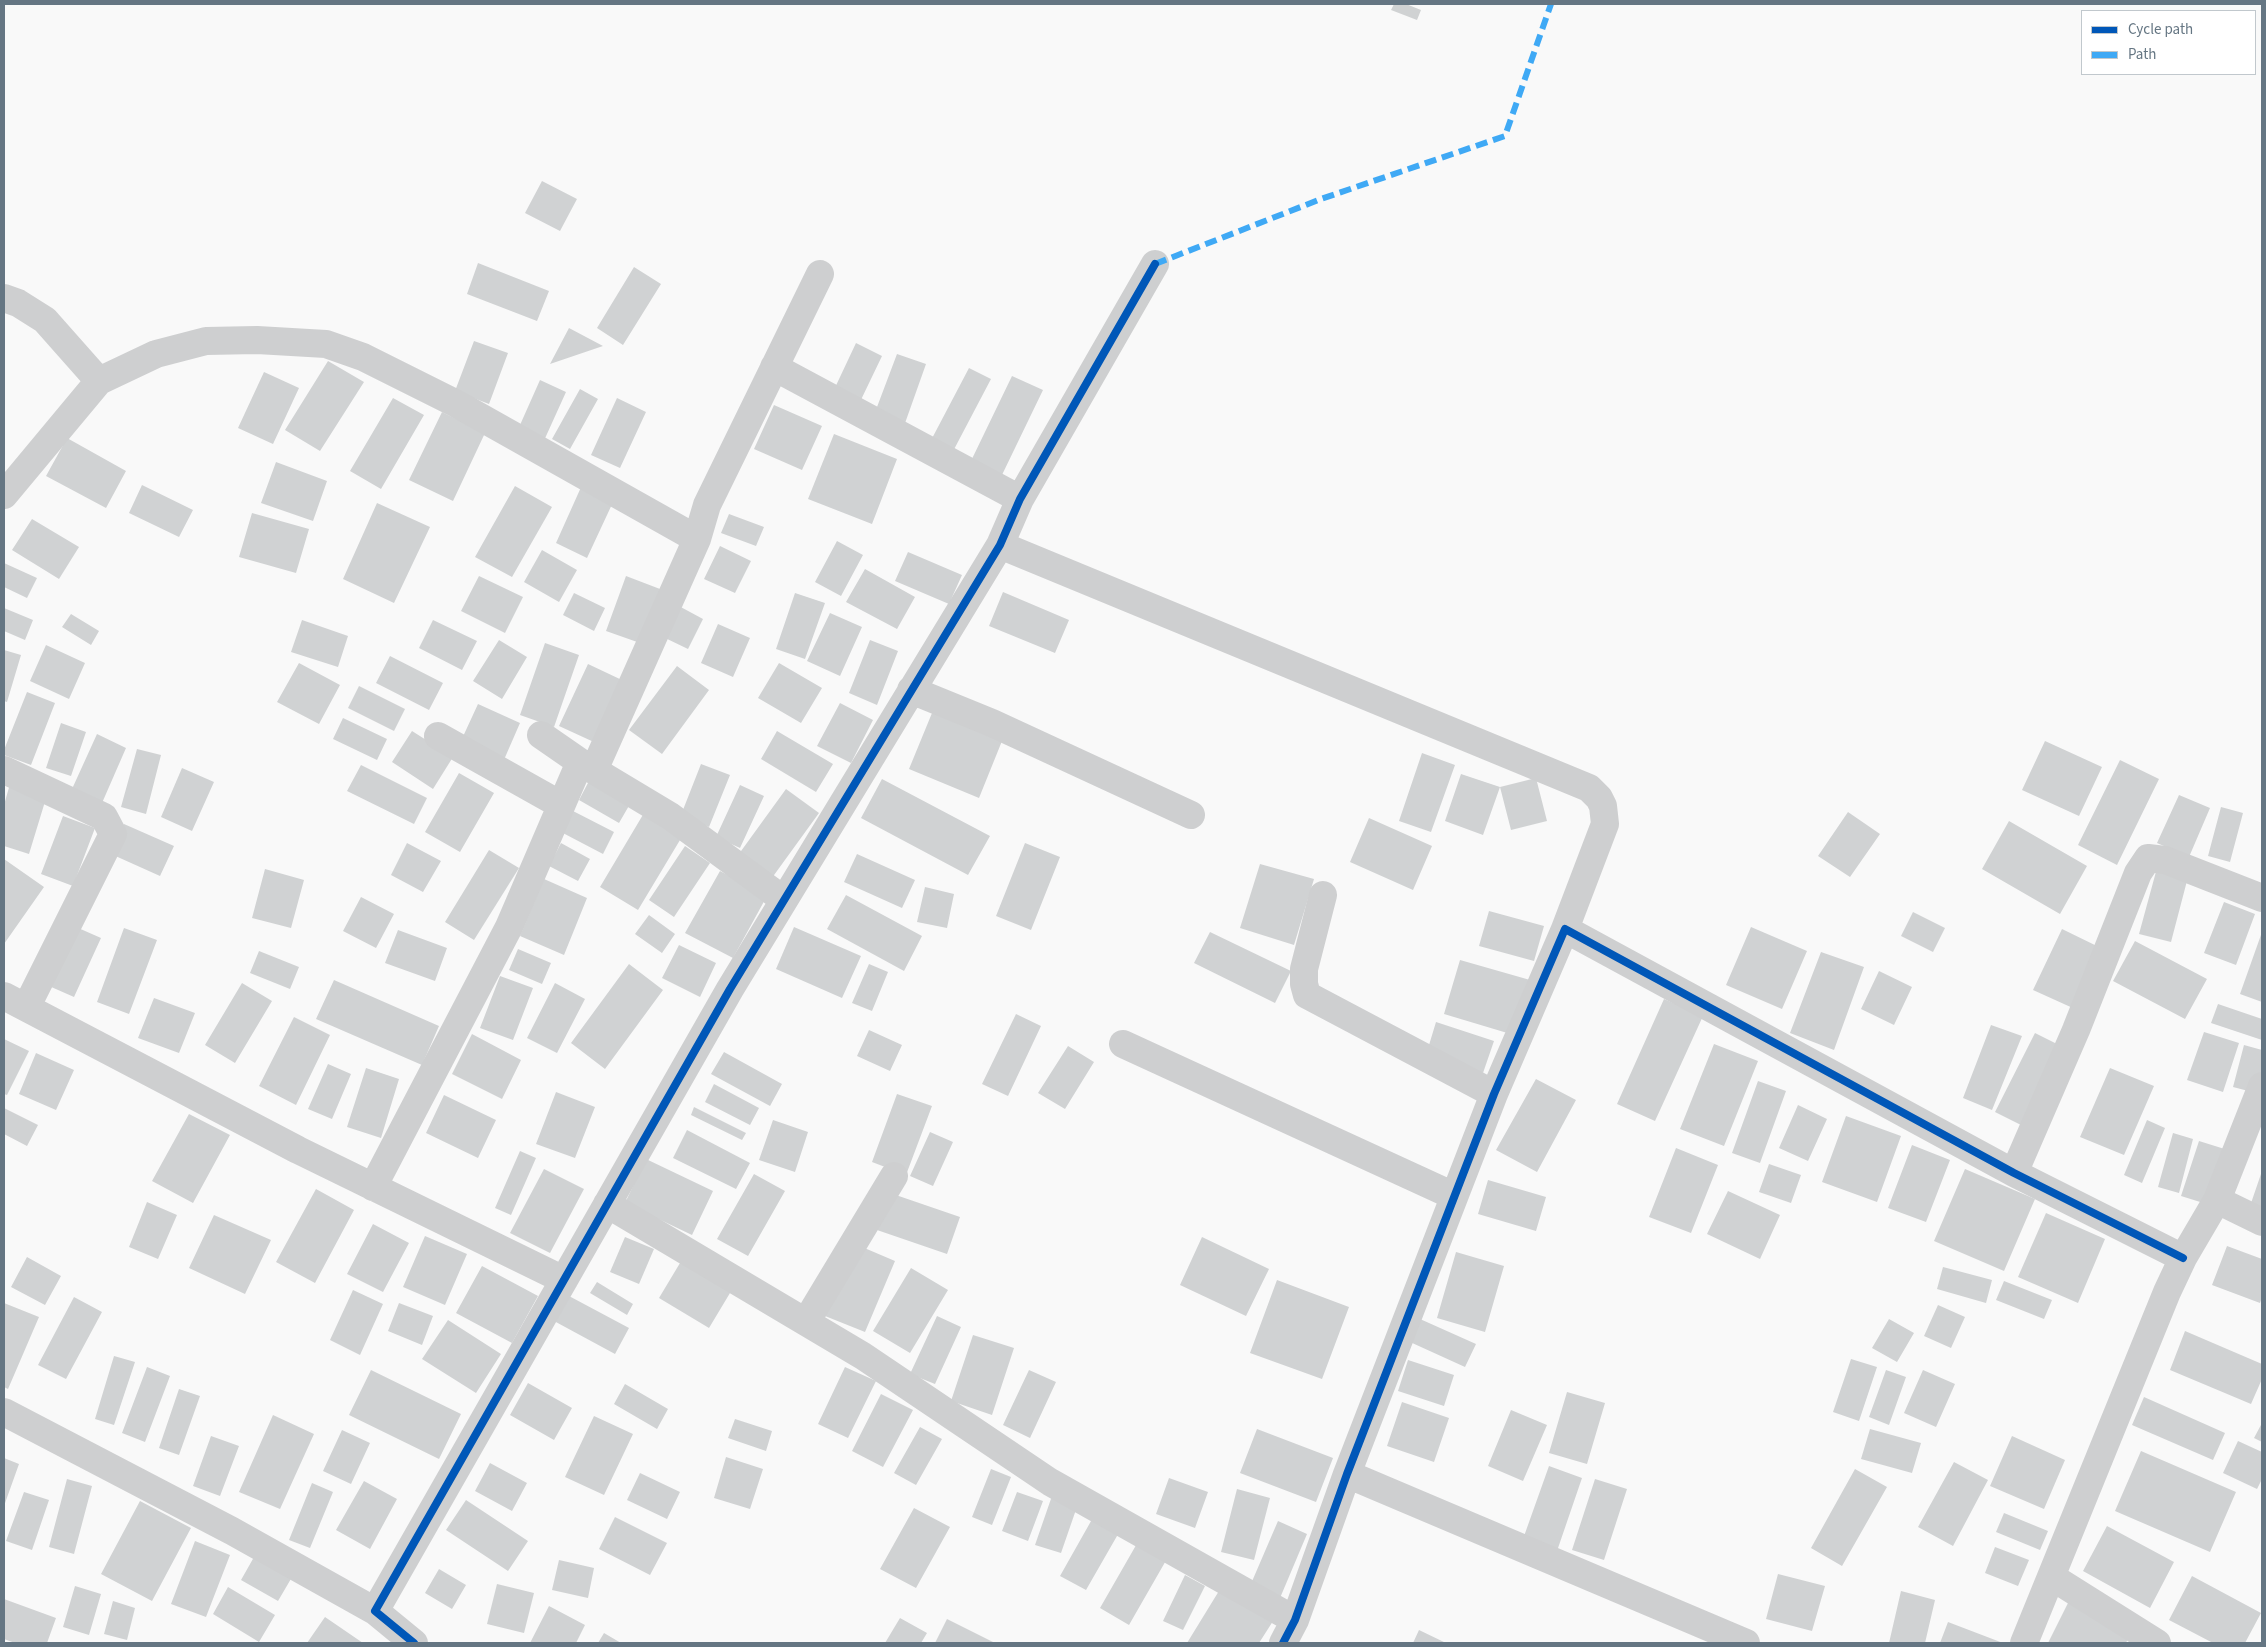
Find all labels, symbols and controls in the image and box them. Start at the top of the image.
legend [2081,10,2256,75]
text: Cycle path [2128,19,2193,40]
text: Path [2128,44,2156,65]

